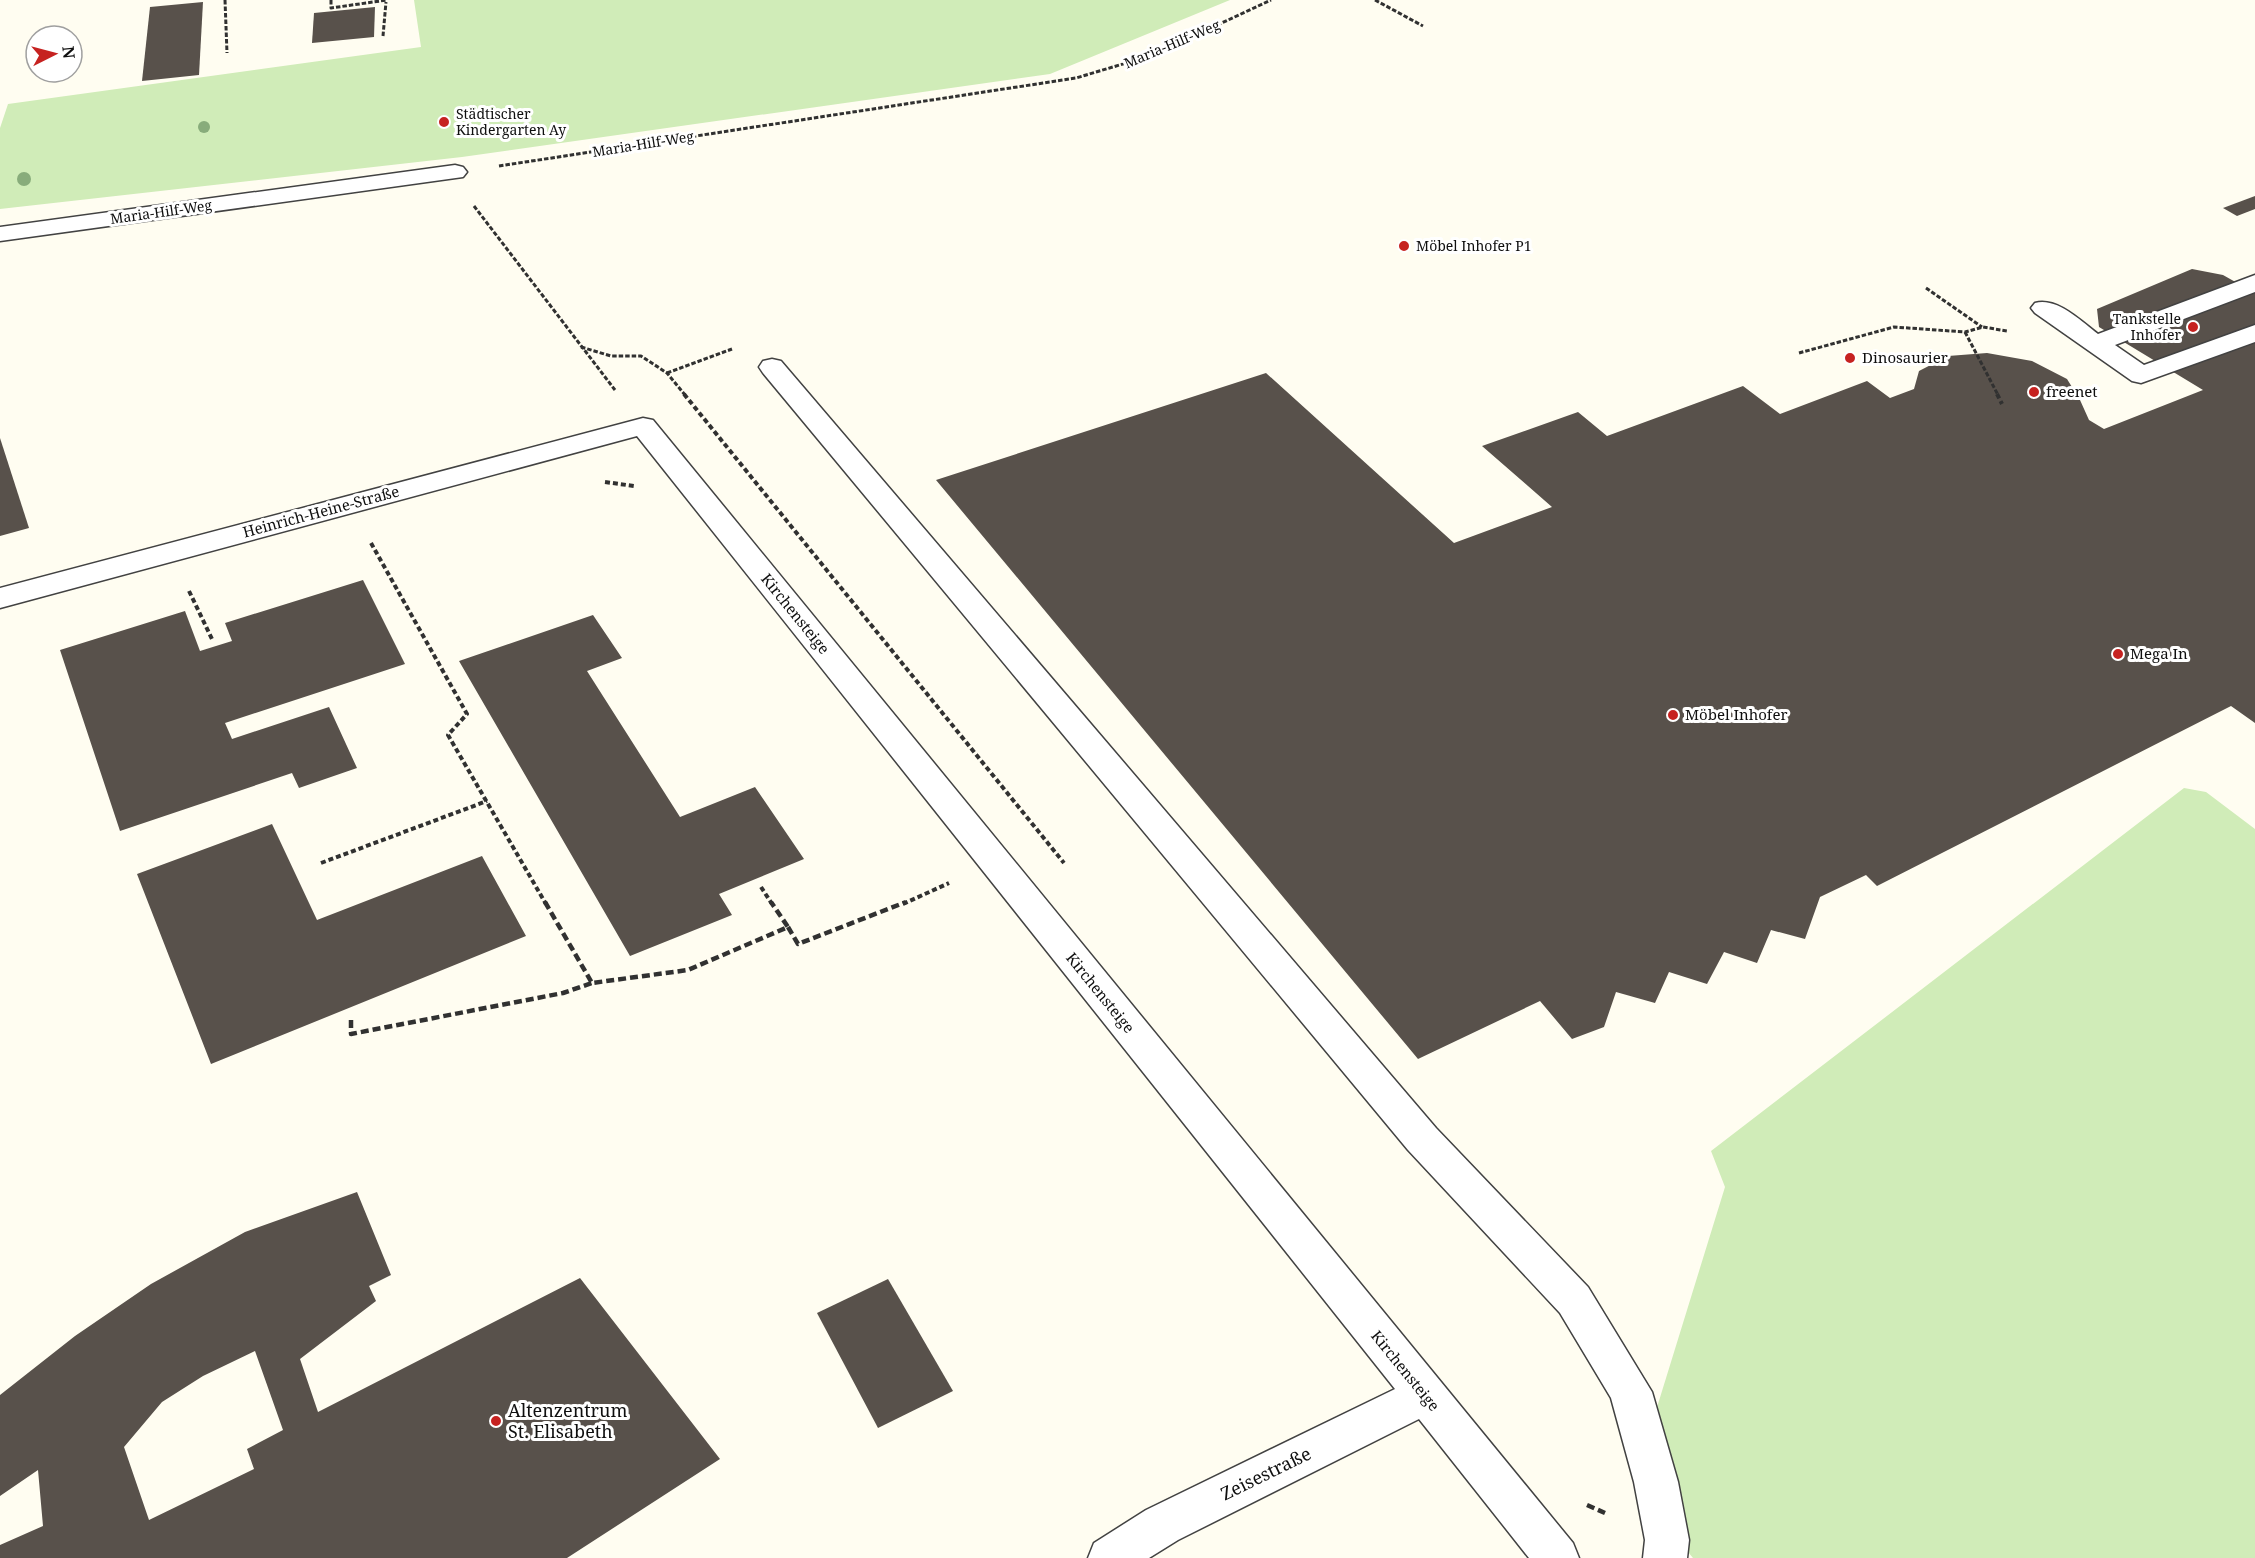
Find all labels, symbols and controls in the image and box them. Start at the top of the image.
street label: Maria-Hilf-Weg [1121,15,1223,72]
north arrow [24,24,84,84]
text: N [57,45,81,60]
place label: Städtischer Kindergarten Ay [456,104,566,139]
marker: Städtischer Kindergarten Ay [437,115,451,129]
street label: Maria-Hilf-Weg [591,126,696,161]
street label: Maria-Hilf-Weg [109,195,214,228]
place label: Möbel Inhofer P1 [1416,236,1532,255]
marker: Möbel Inhofer P1 [1397,239,1411,253]
place label: Tankstelle Inhofer [2113,309,2181,344]
marker: Tankstelle Inhofer [2186,320,2200,334]
place label: Dinosaurier [1862,347,1948,367]
marker: Dinosaurier [1843,351,1857,365]
place label: freenet [2046,381,2098,401]
marker: freenet [2027,385,2041,399]
street label: Heinrich-Heine-Straße [240,481,401,542]
street label: Kirchensteige [757,569,834,658]
place label: Mega In [2130,643,2188,663]
marker: Mega In [2111,647,2125,661]
place label: Möbel Inhofer [1685,704,1788,724]
marker: Möbel Inhofer [1666,708,1680,722]
street label: Kirchensteige [1062,948,1139,1037]
street label: Kirchensteige [1367,1326,1444,1415]
place label: Altenzentrum St. Elisabeth [508,1398,628,1443]
marker: Altenzentrum St. Elisabeth [489,1414,503,1428]
street label: Zeisestraße [1216,1441,1315,1505]

